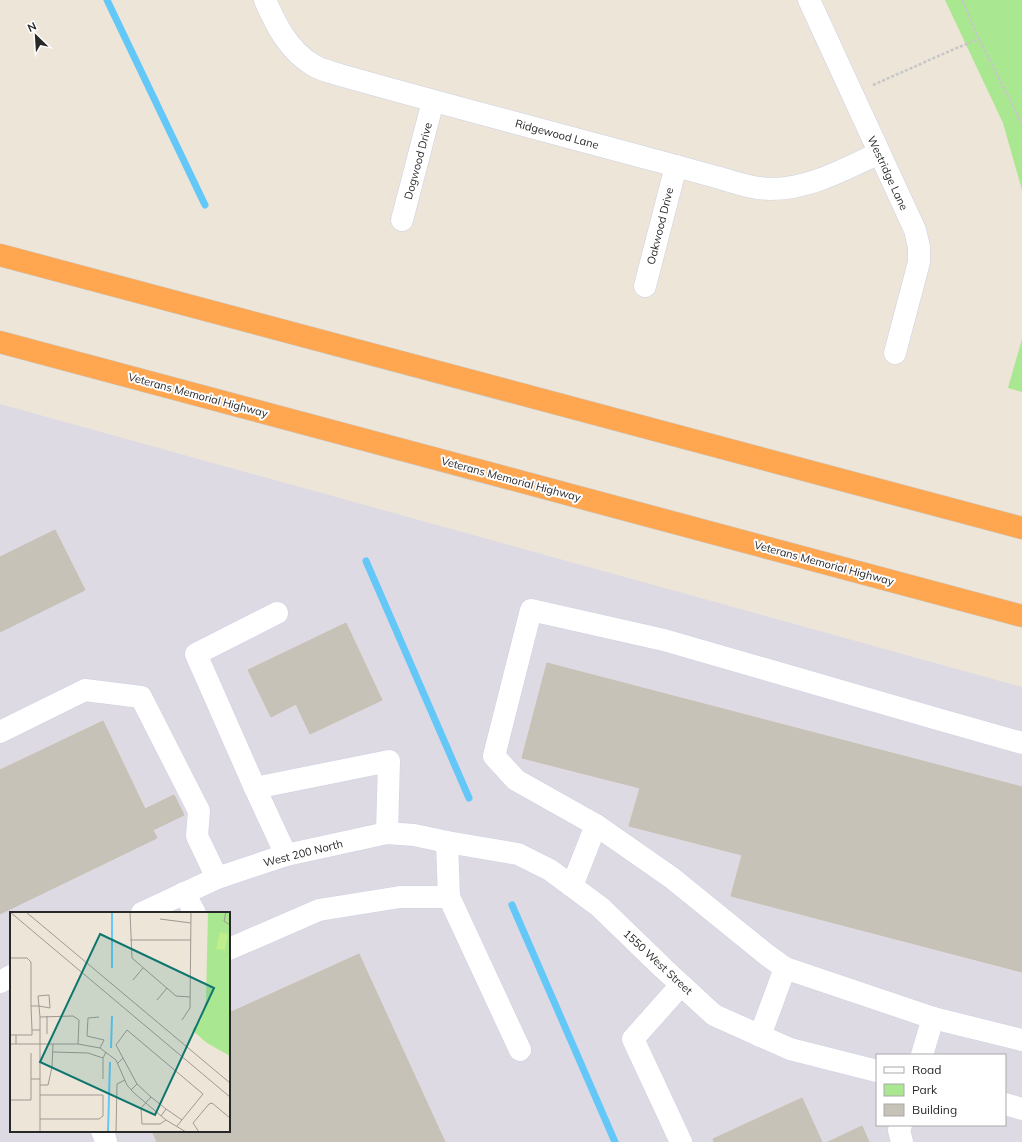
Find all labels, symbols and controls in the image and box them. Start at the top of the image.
north arrow [16,16,56,56]
text: N [25,19,38,35]
street label: Ridgewood Lane [514,116,600,152]
street label: Dogwood Drive [401,121,435,201]
street label: Westridge Lane [865,134,911,212]
street label: Oakwood Drive [644,186,676,266]
street label: Veterans Memorial Highway [127,370,270,420]
street label: Veterans Memorial Highway [440,454,583,504]
street label: Veterans Memorial Highway [753,538,896,588]
street label: West 200 North [262,836,344,870]
inset map [10,912,230,1132]
street label: 1550 West Street [621,926,696,998]
legend [876,1054,1006,1126]
text: Road [912,1062,941,1077]
text: Park [912,1082,938,1097]
text: Building [912,1102,957,1117]

